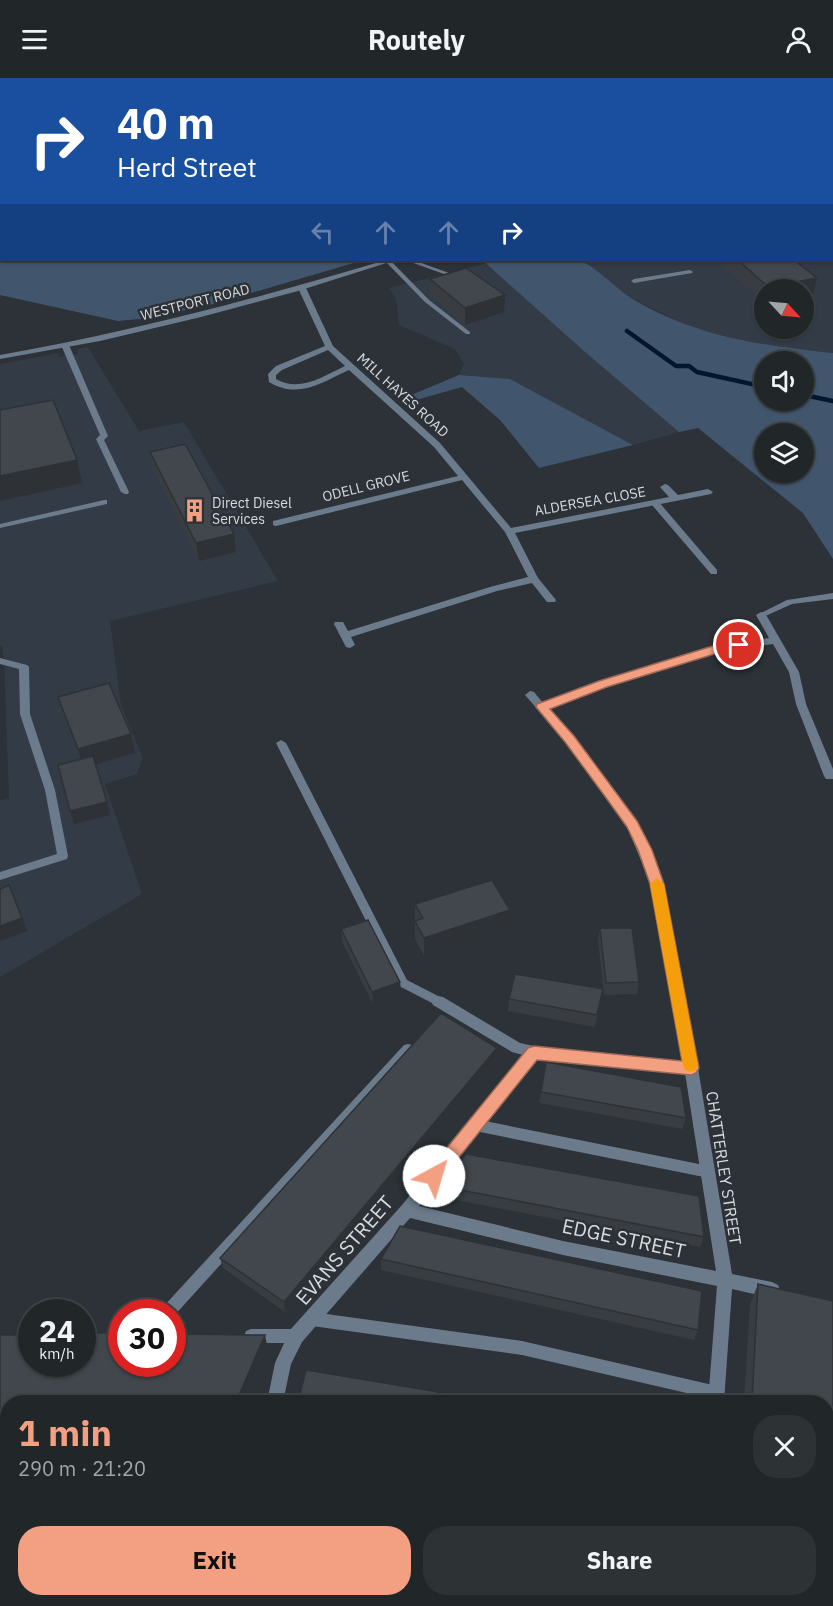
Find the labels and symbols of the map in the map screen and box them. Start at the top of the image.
north arrow [754,279,814,339]
street label: WESTPORT ROAD [139,280,251,324]
street label: MILL HAYES ROAD [353,349,453,441]
street label: ODELL GROVE [320,466,412,506]
street label: ALDERSEA CLOSE [533,482,647,520]
place label: Direct Diesel Services [212,494,292,528]
building icon: Direct Diesel Services [181,498,207,524]
pin [713,619,764,670]
street label: CHATTERLEY STREET [702,1090,746,1246]
position arrow [402,1144,466,1208]
street label: EVANS STREET [289,1190,399,1310]
street label: EDGE STREET [560,1212,688,1264]
speed limit sign: 30 [108,1299,186,1377]

